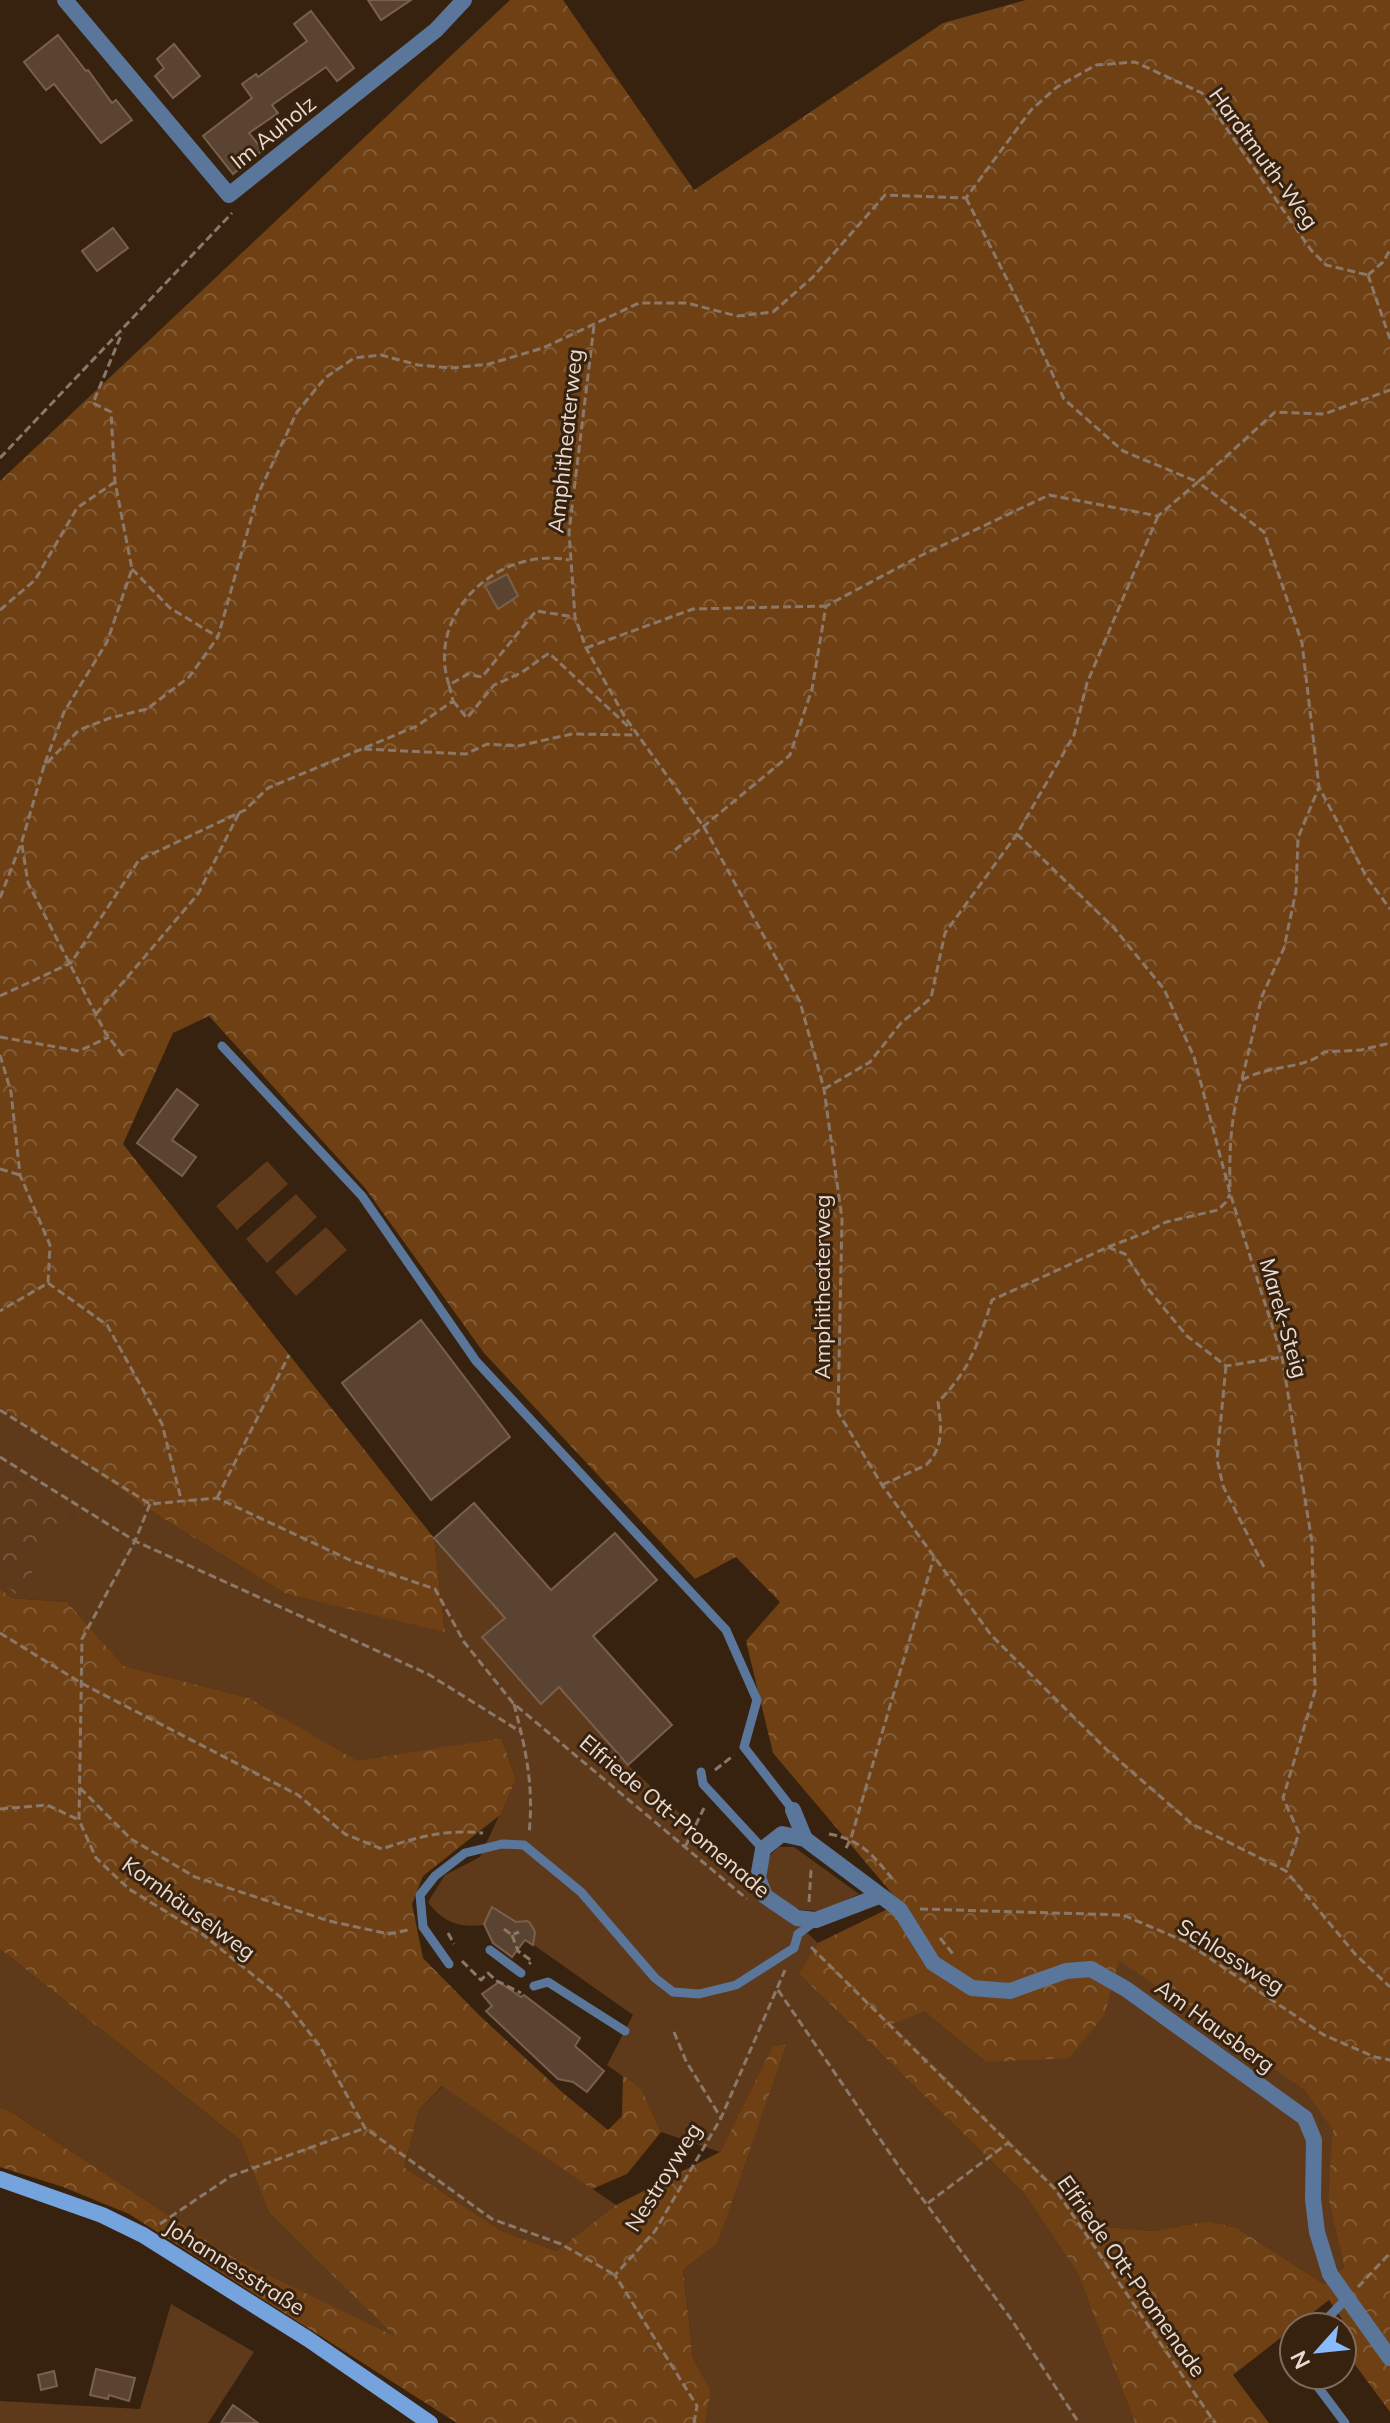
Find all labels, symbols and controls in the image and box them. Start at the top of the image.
street label: Hardtmuth-Weg [1203,82,1325,234]
street label: Im Auholz [225,89,321,175]
street label: Amphitheaterweg [541,348,589,534]
street label: Amphitheaterweg [808,1195,836,1379]
street label: Marek-Steig [1254,1255,1314,1381]
street label: Elfriede Ott-Promenade [574,1728,776,1904]
street label: Kornhäuselweg [117,1850,261,1966]
street label: Schlossweg [1172,1912,1290,2000]
street label: Am Hausberg [1150,1973,1280,2079]
street label: Nestroyweg [618,2117,708,2237]
street label: Elfriede Ott-Promenade [1052,2170,1212,2382]
street label: Johannesstraße [160,2213,310,2321]
north arrow [1278,2311,1358,2391]
text: N [1284,2346,1316,2374]

